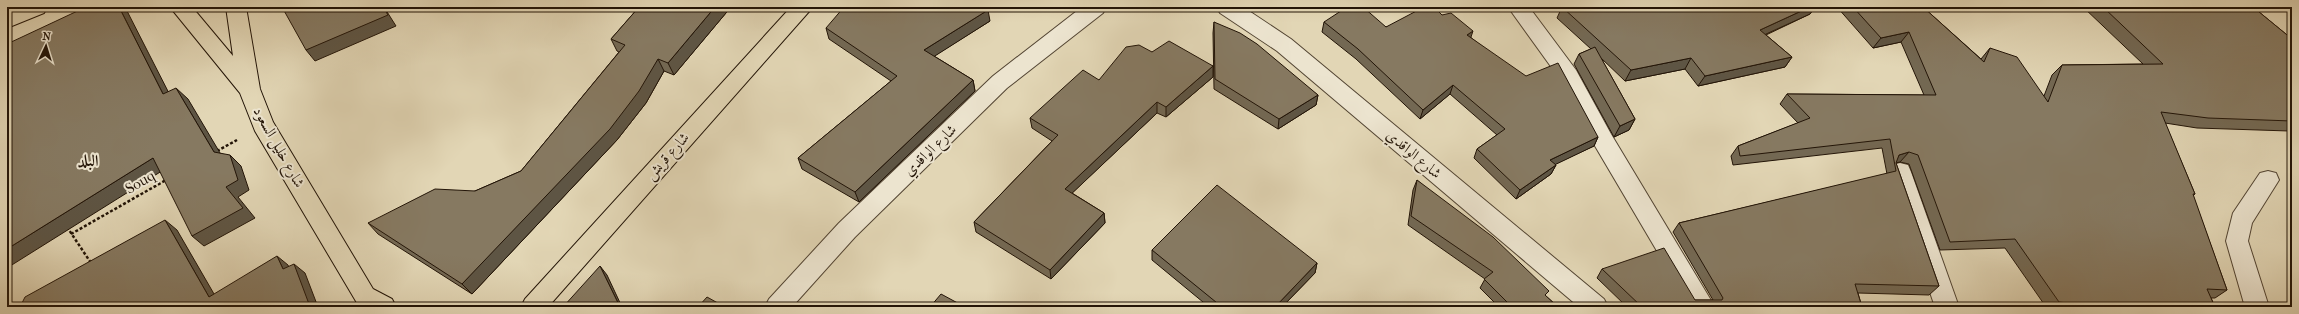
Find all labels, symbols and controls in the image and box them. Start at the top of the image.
north arrow [26,26,66,66]
text: N [42,30,52,43]
street label: شارع خليل السعود [246,103,309,193]
street label: شارع الواقدي [900,120,963,182]
street label: شارع الواقدي [1380,126,1445,185]
street label: شارع قريش [641,129,696,186]
district label: البلد [78,151,98,170]
street label: Souq [122,166,158,198]

